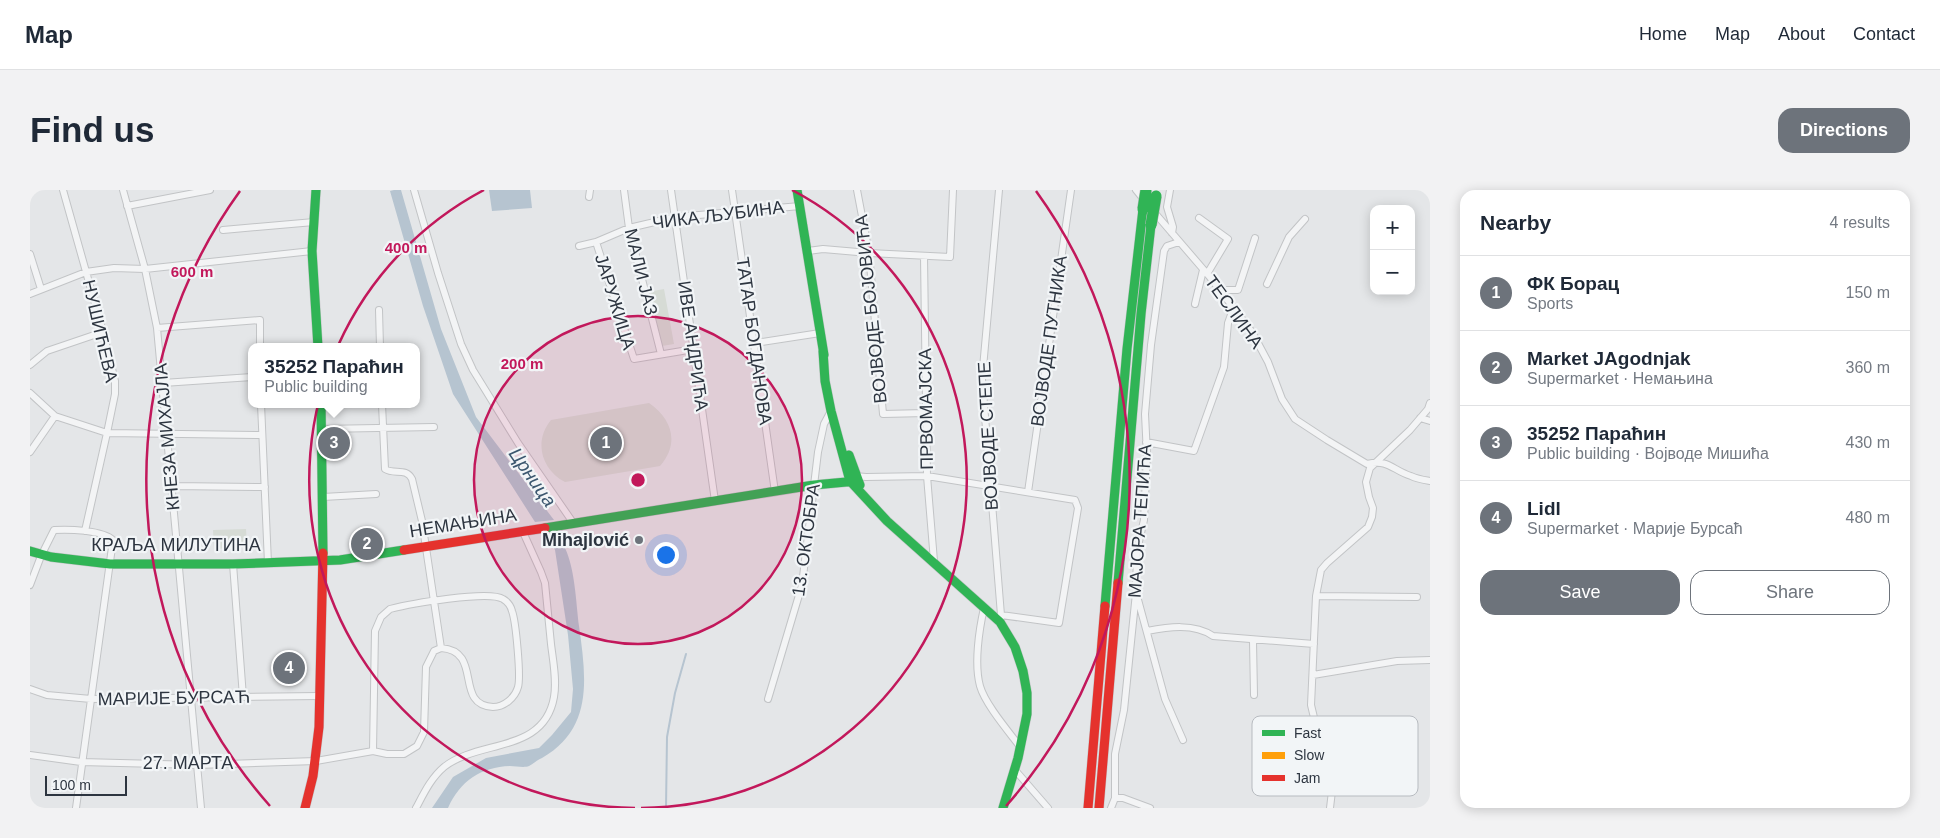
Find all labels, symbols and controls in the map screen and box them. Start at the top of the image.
text: Map [25,21,73,48]
text: Home [1639,24,1687,44]
text: Map [1715,24,1750,44]
text: About [1778,24,1825,44]
text: Contact [1853,24,1915,44]
button: Directions [1778,108,1910,153]
text: Find us [30,110,154,149]
street label: ЧИКА ЉУБИНА [651,197,785,233]
map controls [1370,205,1415,295]
button: + [1370,205,1415,250]
text: Nearby [1480,211,1551,234]
street label: ВОЈВОДЕ БОЈОВИЋА [851,214,891,404]
text: 4 results [1830,214,1890,231]
street label: МАЛИ ЈАЗ [621,226,661,318]
text: 400 m [385,239,427,256]
button: − [1370,250,1415,295]
street label: ЈАРУЖИЦА [591,252,639,352]
street label: ВОЈВОДЕ ПУТНИКА [1027,254,1071,428]
street label: ТАТАР БОГДАНОВА [732,256,776,426]
text: 600 m [171,263,213,280]
street label: ТЕСЛИНА [1201,272,1267,352]
text: ФК Борац [1527,273,1619,294]
street label: НУШИЋЕВА [78,278,122,384]
street label: ИВЕ АНДРИЋА [674,280,712,412]
text: 1 [1492,284,1500,301]
text: 150 m [1846,284,1890,301]
text: Sports [1527,295,1573,312]
popup [248,343,420,408]
street label: ПРВОМАЈСКА [915,348,937,470]
text: Market JAgodnjak [1527,348,1691,369]
text: 200 m [501,355,543,372]
text: 35252 Параћин [264,356,404,377]
text: 2 [1492,359,1500,376]
text: 360 m [1846,359,1890,376]
street label: ВОЈВОДЕ СТЕПЕ [974,361,1002,511]
street label: КНЕЗА МИХАЈЛА [151,363,183,511]
text: Supermarket · Немањина [1527,370,1713,387]
text: Public building [264,378,368,395]
text: 35252 Параћин [1527,423,1666,444]
pin: 3 [318,424,350,462]
pin: 1 [590,424,622,462]
text: 3 [1492,434,1500,451]
text: 430 m [1846,434,1890,451]
street label: МАЈОРА ТЕПИЋА [1125,443,1155,599]
water label: Црница [505,444,560,511]
text: Public building · Војводе Мишића [1527,445,1769,462]
centre of rings [629,471,647,489]
street label: 13. ОКТОБРА [788,482,824,598]
text: Lidl [1527,498,1561,519]
street label: НЕМАЊИНА [408,505,518,541]
text: 4 [1492,509,1500,526]
text: 480 m [1846,509,1890,526]
text: Supermarket · Марије Бурсаћ [1527,520,1743,537]
pin: 2 [351,525,383,563]
place label: Mihajlović [542,530,629,550]
marker: Mihajlović [633,534,645,546]
street label: КРАЉА МИЛУТИНА [91,535,261,555]
your location [653,542,679,568]
button: Save [1480,570,1680,615]
button: Share [1690,570,1890,615]
pin: 4 [273,649,305,687]
street label: МАРИЈЕ БУРСАЋ [98,687,250,709]
legend [1252,716,1418,796]
text: Fast [1294,725,1321,741]
text: Slow [1294,747,1325,763]
street label: 27. МАРТА [143,753,233,773]
text: Jam [1294,770,1320,786]
scale bar [45,773,128,796]
text: 100 m [52,777,91,793]

